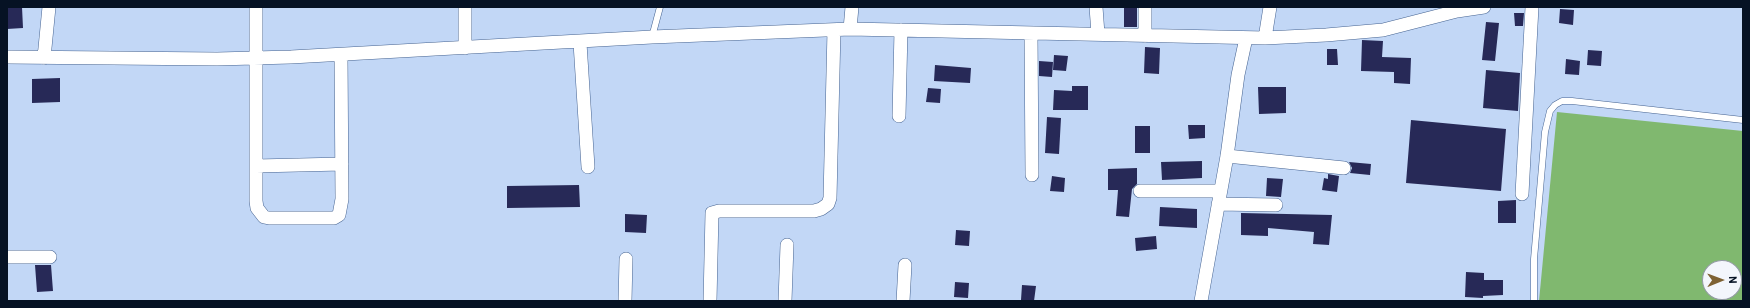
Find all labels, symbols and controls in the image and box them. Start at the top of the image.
north arrow [1702,260,1742,300]
text: N [1727,276,1740,284]

